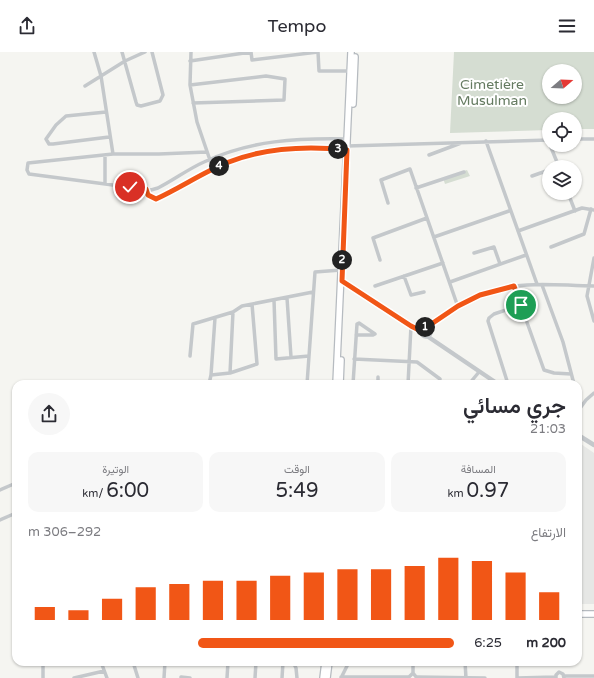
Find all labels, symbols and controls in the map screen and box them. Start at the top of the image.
icon: share [16,15,38,37]
text: Tempo [268,15,326,37]
icon: menu [556,15,578,37]
north arrow [542,64,582,104]
map controls [542,64,582,200]
park label: Cimetière Musulman [457,76,527,109]
button: locate [542,112,582,152]
pin: 3 [328,139,348,159]
text: 3 [335,142,341,155]
pin: 4 [209,156,229,176]
text: 4 [216,159,222,172]
button: layers [542,160,582,200]
pin [113,170,147,204]
icon: check [119,176,141,198]
pin: 2 [332,250,352,270]
text: 2 [339,253,345,266]
pin [504,288,538,322]
icon: arrive [510,294,532,316]
pin: 1 [415,317,435,337]
text: 1 [422,320,428,333]
button: share [28,393,70,435]
text: جري مسائي [463,393,566,419]
text: 21:03 [530,421,566,437]
text: الوتيرة [102,463,129,476]
text: الوقت [284,463,310,476]
text: المسافة [461,463,496,476]
text: 6:00 [106,479,149,503]
text: 5:49 [276,479,318,503]
text: 0.97 [466,479,509,503]
text: /km [82,487,106,500]
text: km [447,487,466,500]
text: 292–306 m [28,524,101,540]
text: الارتفاع [531,525,566,541]
text: 6:25 [474,635,502,651]
text: 200 m [526,635,566,651]

